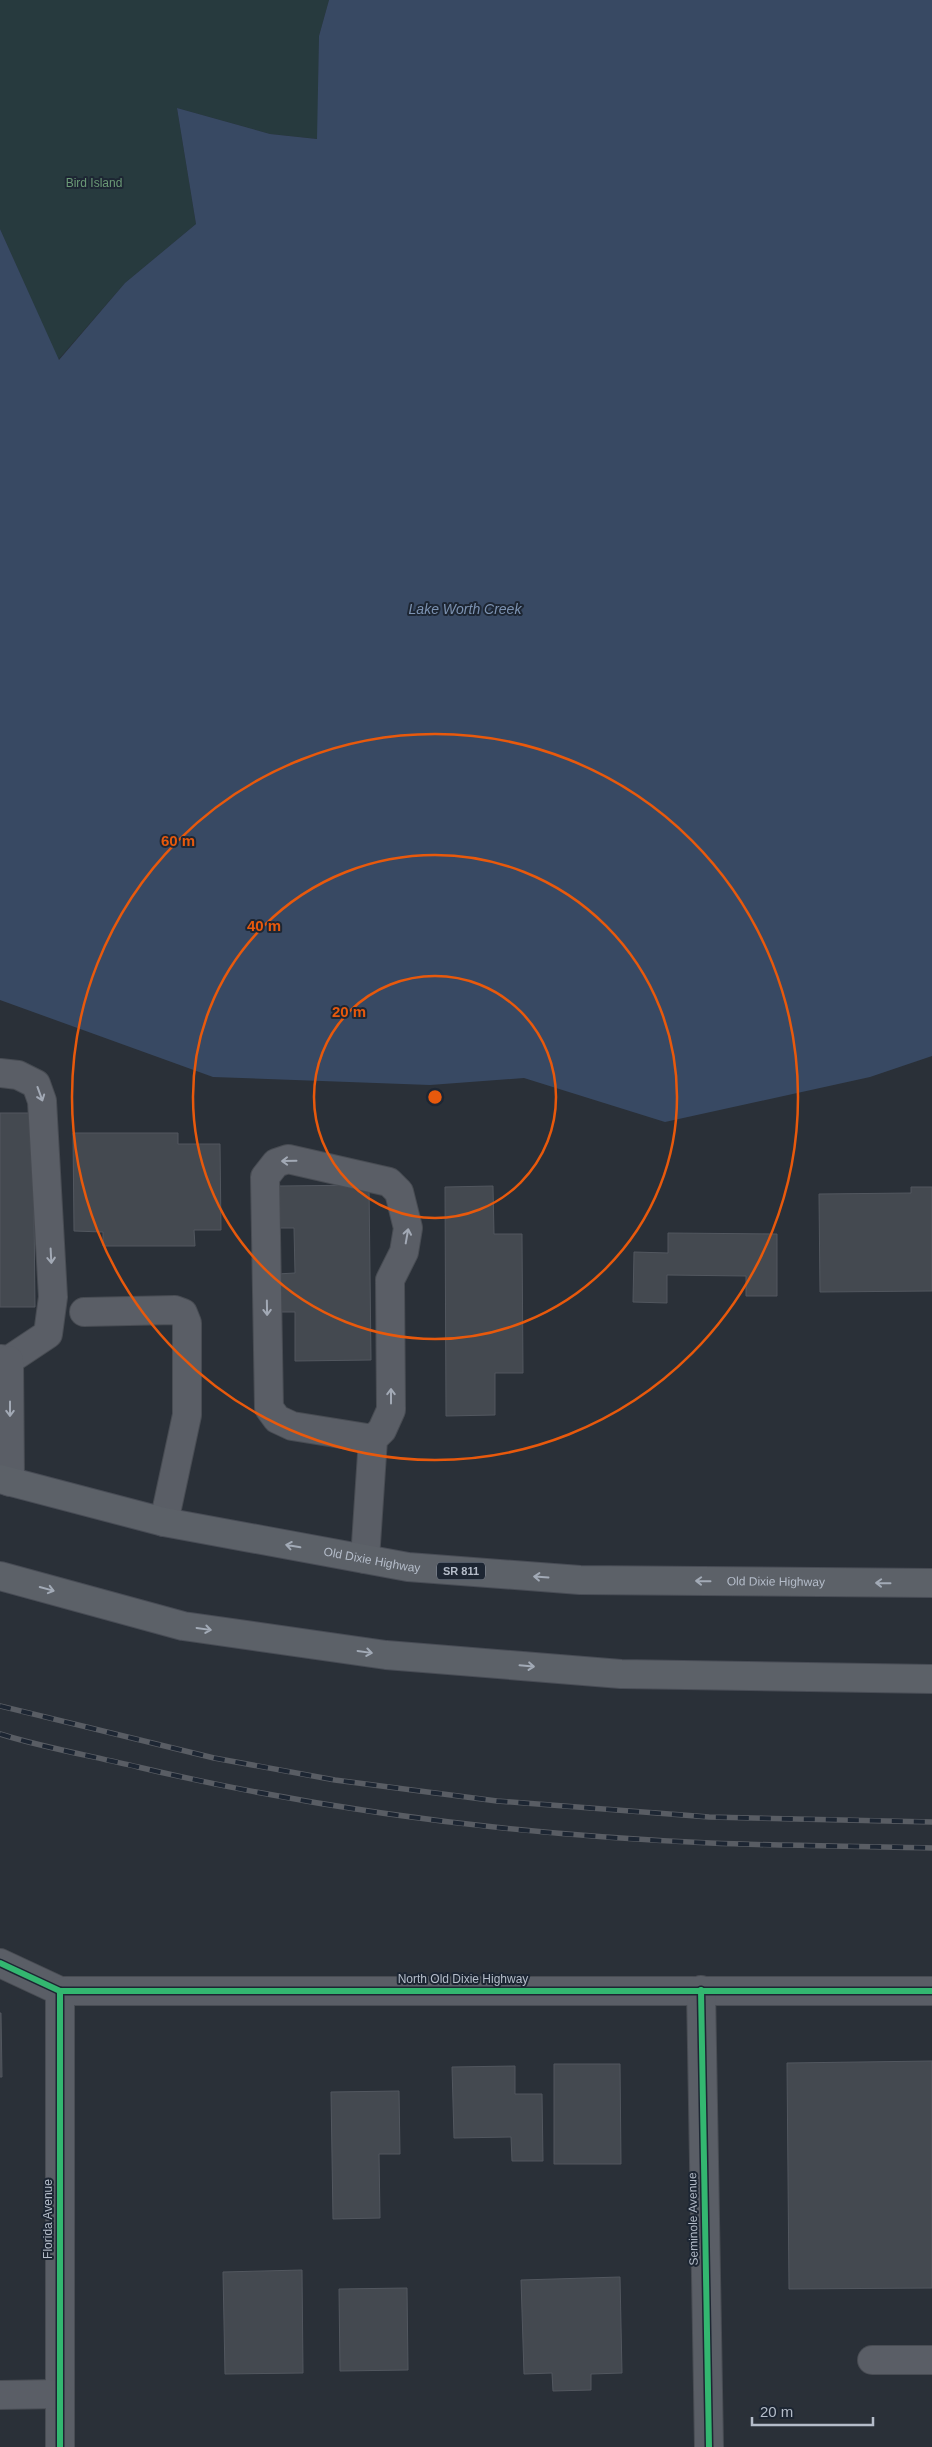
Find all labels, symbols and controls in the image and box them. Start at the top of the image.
park label: Bird Island [66,176,122,190]
water label: Lake Worth Creek [409,601,522,617]
text: 60 m [161,832,195,849]
text: 40 m [247,917,281,934]
text: 20 m [332,1003,366,1020]
one-way arrow [35,1086,45,1102]
centre of rings [426,1088,444,1106]
one-way arrow [282,1157,298,1166]
one-way arrow [402,1229,412,1245]
one-way arrow [46,1247,55,1263]
one-way arrow [263,1300,272,1316]
one-way arrow [386,1388,396,1404]
one-way arrow [5,1400,15,1417]
one-way arrow [286,1540,302,1550]
street label: Old Dixie Highway [322,1545,421,1575]
road number: SR 811 [437,1562,485,1580]
one-way arrow [533,1572,549,1582]
street label: Old Dixie Highway [727,1574,825,1589]
one-way arrow [696,1576,712,1586]
one-way arrow [876,1578,892,1588]
one-way arrow [39,1585,55,1594]
one-way arrow [196,1624,212,1634]
one-way arrow [357,1647,373,1657]
one-way arrow [519,1661,535,1671]
street label: North Old Dixie Highway [398,1972,528,1986]
street label: Seminole Avenue [685,2172,701,2266]
street label: Florida Avenue [41,2179,55,2259]
scale bar [752,2394,873,2426]
text: 20 m [760,2403,793,2420]

